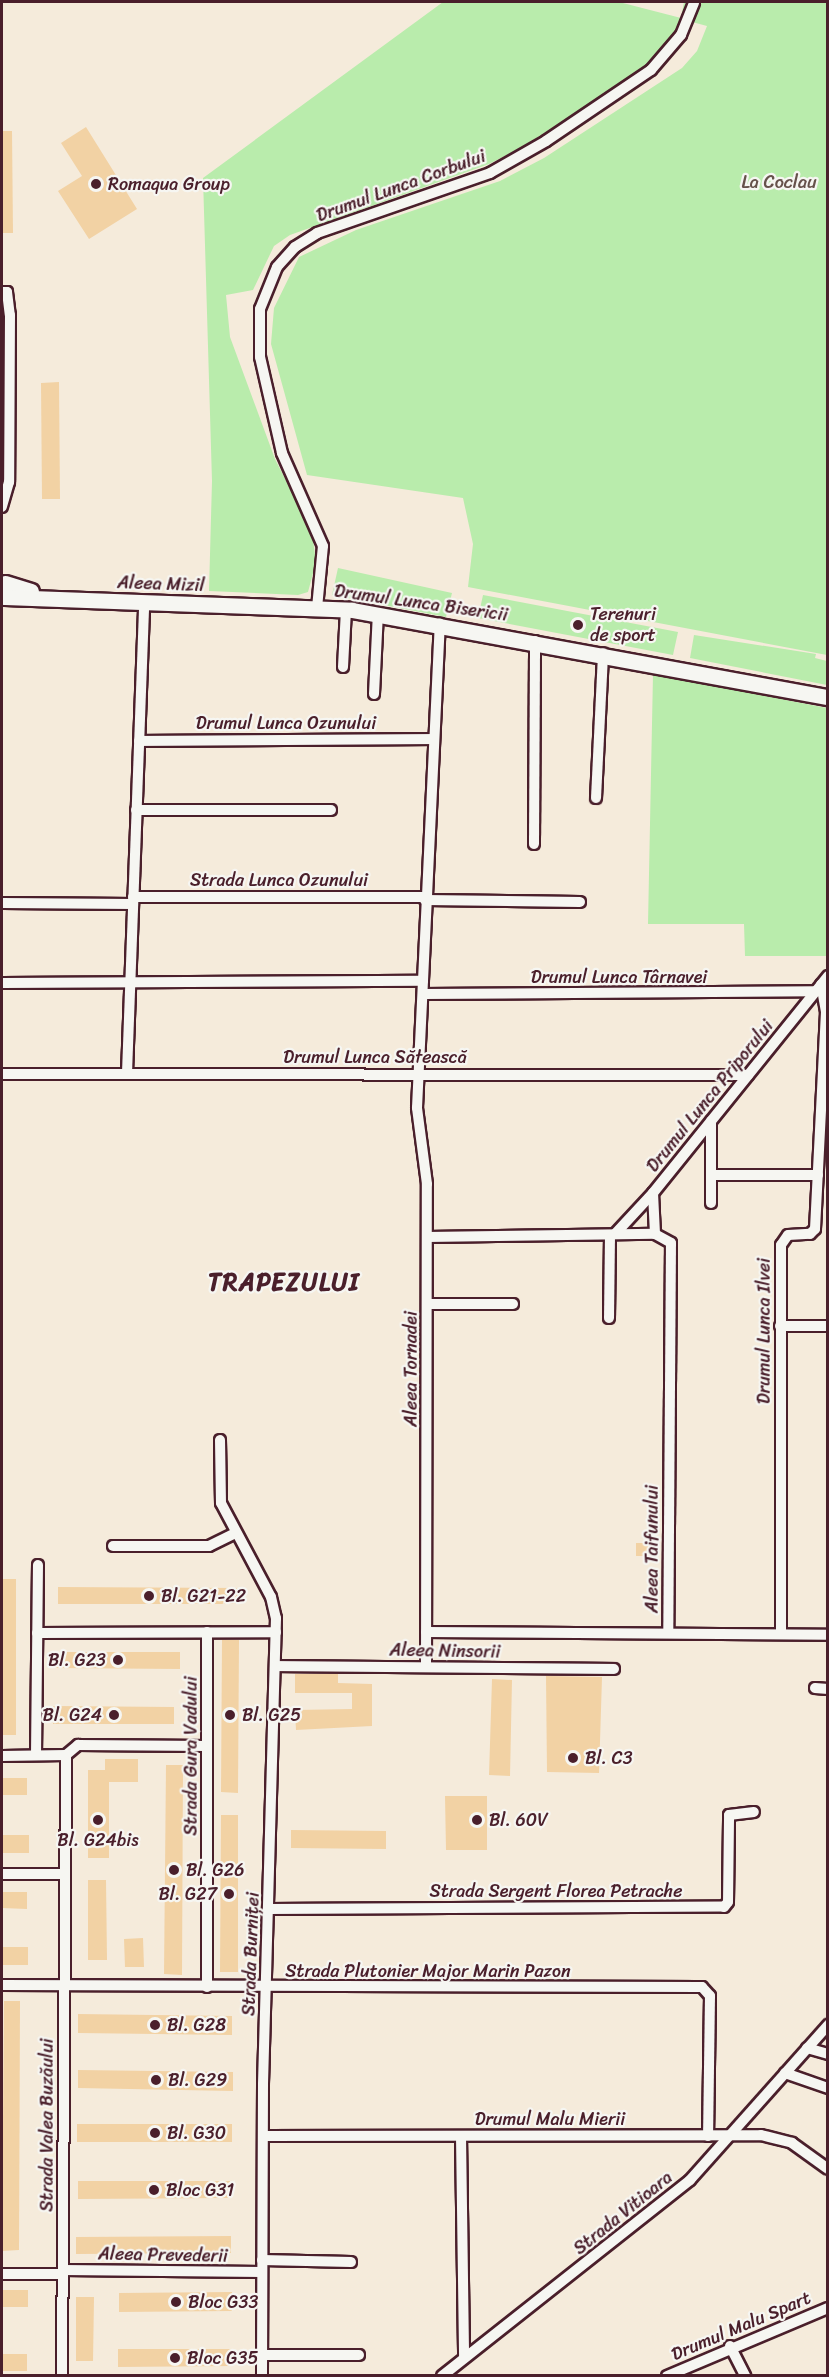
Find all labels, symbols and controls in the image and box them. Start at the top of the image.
street label: Drumul Lunca Corbului [314,145,488,227]
park label: La Coclau [741,171,817,193]
place label: Romaqua Group [108,173,230,195]
marker: Romaqua Group [89,177,103,191]
street label: Aleea Mizil [117,572,205,596]
street label: Drumul Lunca Bisericii [332,580,510,626]
place label: Terenuri de sport [590,604,656,646]
marker: Terenuri de sport [571,618,585,632]
street label: Drumul Lunca Ozunului [196,712,376,734]
street label: Strada Lunca Ozunului [190,869,368,891]
street label: Drumul Lunca Târnavei [530,966,708,988]
street label: Drumul Lunca Priporului [642,1015,778,1177]
street label: Drumul Lunca Sătească [283,1046,467,1068]
street label: Drumul Lunca Ilvei [753,1258,775,1404]
district label: TRAPEZULUI [209,1269,359,1297]
street label: Aleea Tornadei [400,1311,422,1427]
street label: Aleea Taifunului [641,1485,663,1613]
place label: Bl. G21-22 [161,1585,246,1607]
marker: Bl. G21-22 [142,1589,156,1603]
street label: Aleea Ninsorii [389,1639,501,1663]
place label: Bl. G23 [48,1649,106,1671]
marker: Bl. G23 [111,1653,125,1667]
street label: Strada Gura Vadului [180,1677,202,1835]
place label: Bl. G24 [43,1704,102,1726]
place label: Bl. G25 [242,1704,301,1726]
marker: Bl. G24 [107,1708,121,1722]
marker: Bl. G25 [223,1708,237,1722]
place label: Bl. C3 [585,1747,633,1769]
marker: Bl. C3 [566,1751,580,1765]
place label: Bl. 60V [489,1809,548,1831]
marker: Bl. G24bis [91,1813,105,1827]
marker: Bl. 60V [470,1813,484,1827]
place label: Bl. G24bis [57,1829,139,1851]
place label: Bl. G26 [186,1859,244,1881]
marker: Bl. G26 [167,1863,181,1877]
street label: Strada Sergent Florea Petrache [429,1880,683,1902]
place label: Bl. G27 [159,1883,217,1905]
marker: Bl. G27 [222,1887,236,1901]
street label: Strada Burniței [238,1892,264,2016]
street label: Strada Plutonier Major Marin Pazon [285,1960,571,1982]
place label: Bl. G28 [167,2014,226,2036]
marker: Bl. G28 [148,2018,162,2032]
street label: Strada Valea Buzăului [36,2038,58,2212]
place label: Bl. G29 [168,2069,227,2091]
marker: Bl. G29 [149,2073,163,2087]
street label: Drumul Malu Mierii [475,2108,625,2130]
place label: Bl. G30 [167,2122,226,2144]
marker: Bl. G30 [148,2126,162,2140]
street label: Strada Vitioara [569,2166,677,2260]
place label: Bloc G31 [166,2179,234,2201]
marker: Bloc G31 [147,2183,161,2197]
street label: Aleea Prevederii [98,2243,228,2267]
street label: Drumul Malu Spart [668,2287,814,2365]
place label: Bloc G33 [188,2291,258,2313]
marker: Bloc G33 [169,2295,183,2309]
place label: Bloc G35 [187,2347,258,2369]
marker: Bloc G35 [168,2351,182,2365]

